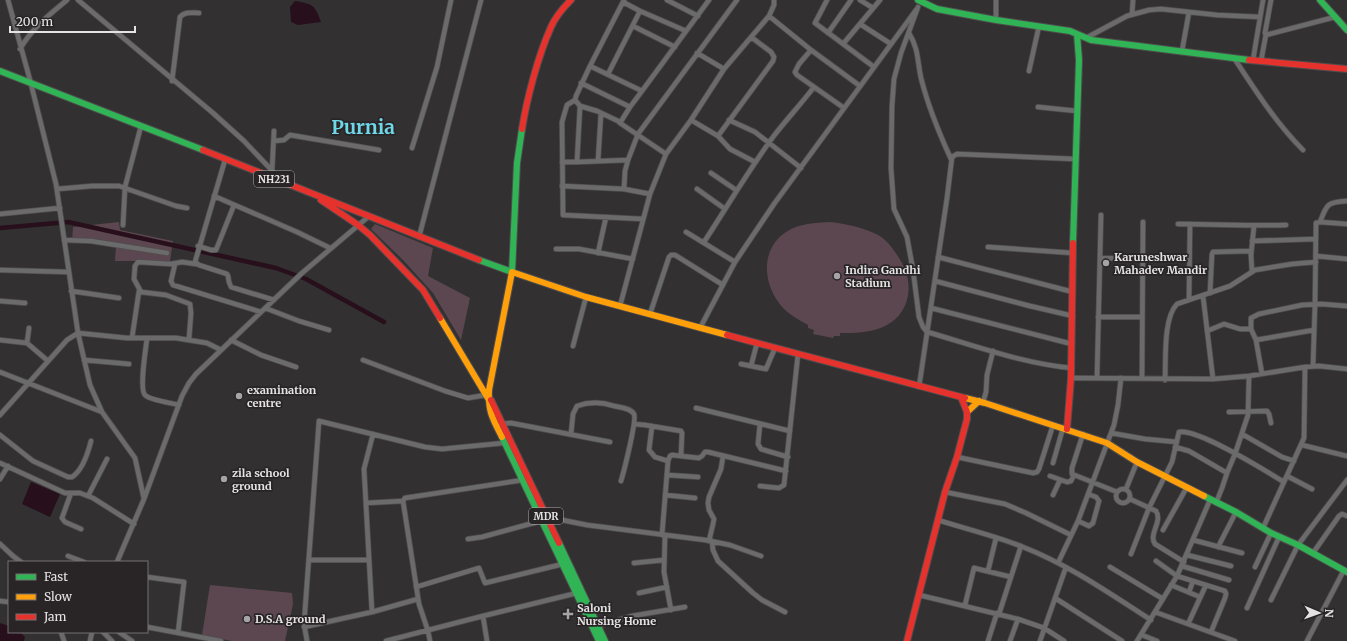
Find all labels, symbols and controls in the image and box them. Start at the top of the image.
scale bar [10,8,135,34]
text: 200 m [16,14,53,29]
district label: Purnia [331,115,395,139]
road number: NH231 [254,171,294,187]
place label: Karuneshwar Mahadev Mandir [1114,250,1207,277]
marker: Karuneshwar Mahadev Mandir [1101,258,1111,268]
place label: Indira Gandhi Stadium [845,263,921,290]
marker: Indira Gandhi Stadium [832,271,842,281]
place label: examination centre [247,383,317,410]
marker: examination centre [234,391,244,401]
place label: zila school ground [232,466,290,493]
marker: zila school ground [219,474,229,484]
road number: MDR [529,508,563,524]
legend [8,561,148,633]
text: Fast [44,569,68,584]
text: Slow [44,589,73,604]
north arrow [1299,593,1339,633]
place label: Saloni Nursing Home [577,601,656,628]
marker: Saloni Nursing Home [562,608,574,620]
text: Jam [43,609,67,624]
text: N [1322,609,1336,618]
place label: D.S.A ground [255,612,326,626]
marker: D.S.A ground [242,614,252,624]

